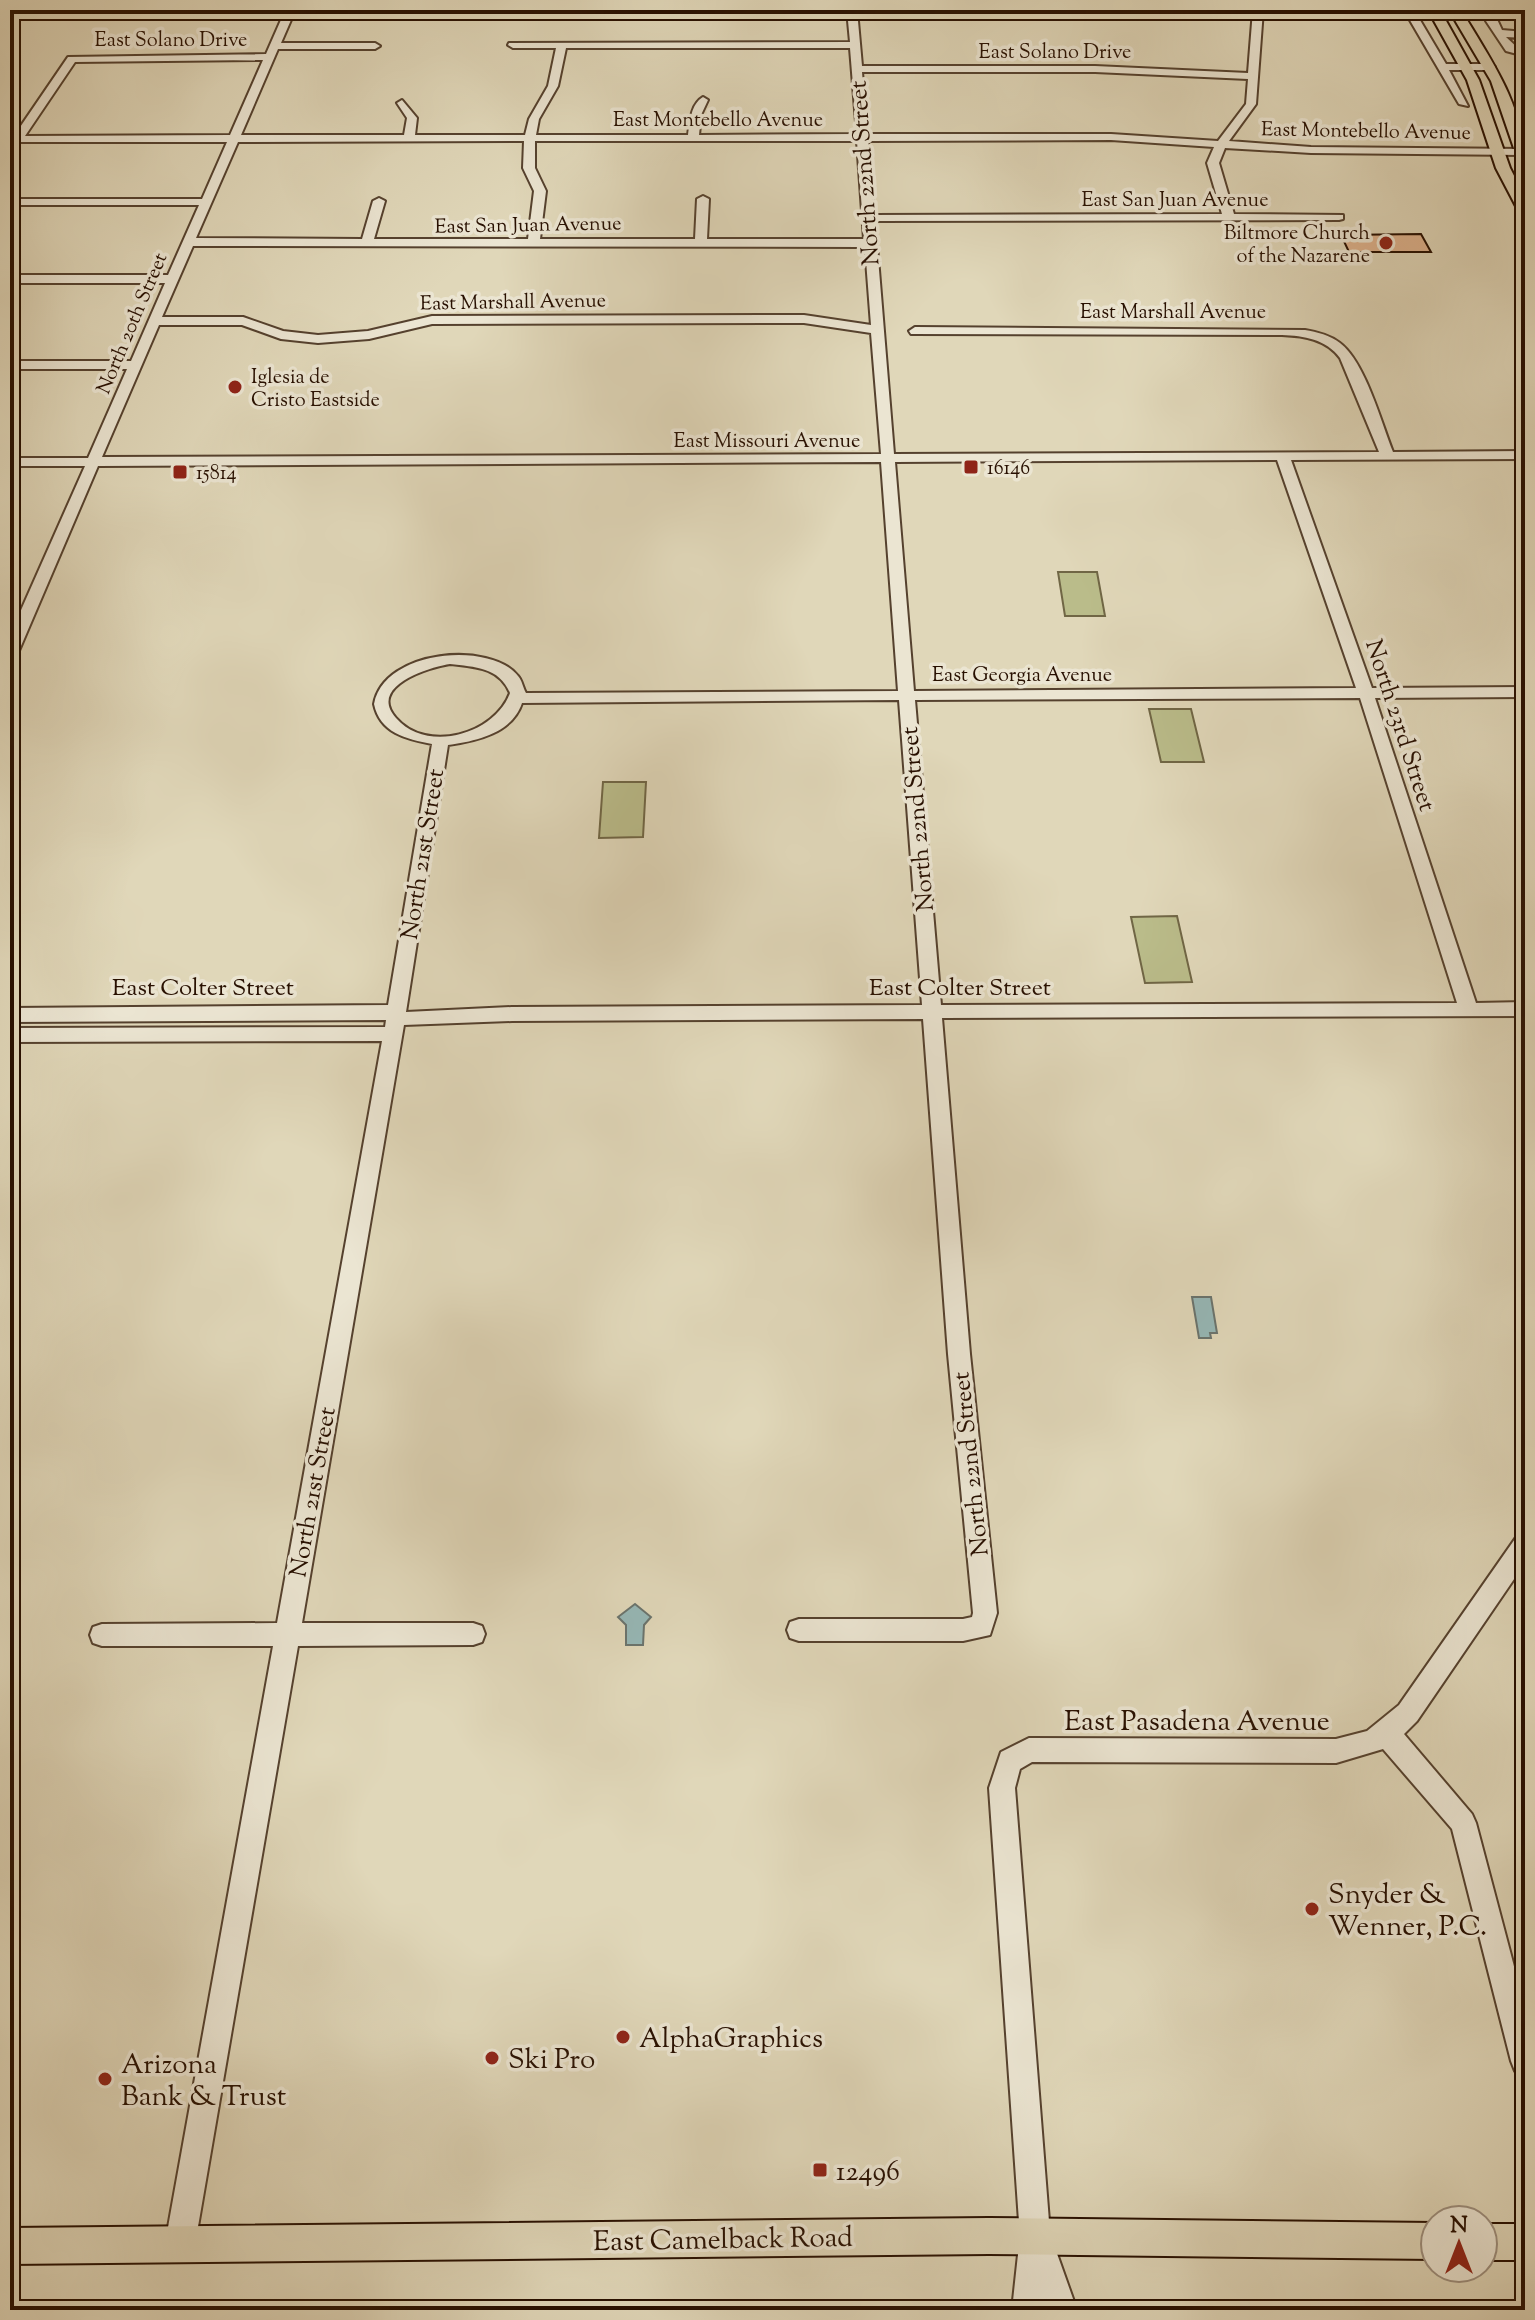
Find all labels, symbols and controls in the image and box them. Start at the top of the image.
street label: East Solano Drive [95,27,247,56]
street label: East Solano Drive [979,39,1131,68]
street label: North 22nd Street [843,79,889,267]
street label: East Montebello Avenue [613,107,823,136]
street label: East Montebello Avenue [1261,116,1471,149]
street label: East San Juan Avenue [1082,187,1268,216]
street label: East San Juan Avenue [434,210,622,243]
place label: Biltmore Church of the Nazarene [1224,220,1370,272]
marker: Biltmore Church of the Nazarene [1377,234,1395,252]
street label: North 20th Street [90,249,176,399]
street label: East Marshall Avenue [420,287,606,320]
street label: East Marshall Avenue [1080,299,1266,328]
place label: Iglesia de Cristo Eastside [251,364,380,416]
marker: Iglesia de Cristo Eastside [226,378,244,396]
street label: East Missouri Avenue [674,428,860,457]
place label: 16146 [987,455,1030,484]
marker: 16146 [962,458,980,476]
place label: 15814 [196,460,237,489]
marker: 15814 [171,463,189,481]
street label: North 23rd Street [1355,635,1443,816]
street label: East Georgia Avenue [932,662,1112,691]
street label: North 22nd Street [894,725,944,913]
street label: North 21st Street [394,766,454,942]
street label: East Colter Street [112,972,294,1006]
street label: East Colter Street [869,972,1051,1006]
street label: North 22nd Street [945,1370,999,1558]
street label: North 21st Street [282,1404,346,1580]
street label: East Pasadena Avenue [1064,1703,1330,1743]
place label: Snyder & Wenner, P.C. [1328,1876,1487,1948]
marker: Snyder & Wenner, P.C. [1303,1900,1321,1918]
place label: AlphaGraphics [639,2020,823,2060]
marker: AlphaGraphics [614,2028,632,2046]
place label: Ski Pro [508,2041,595,2081]
place label: Arizona Bank & Trust [121,2046,287,2118]
marker: Ski Pro [483,2049,501,2067]
marker: Arizona Bank & Trust [96,2070,114,2088]
place label: 12496 [836,2153,900,2193]
marker: 12496 [811,2161,829,2179]
north arrow [1419,2204,1499,2284]
text: N [1450,2211,1468,2243]
street label: East Camelback Road [593,2219,853,2263]

